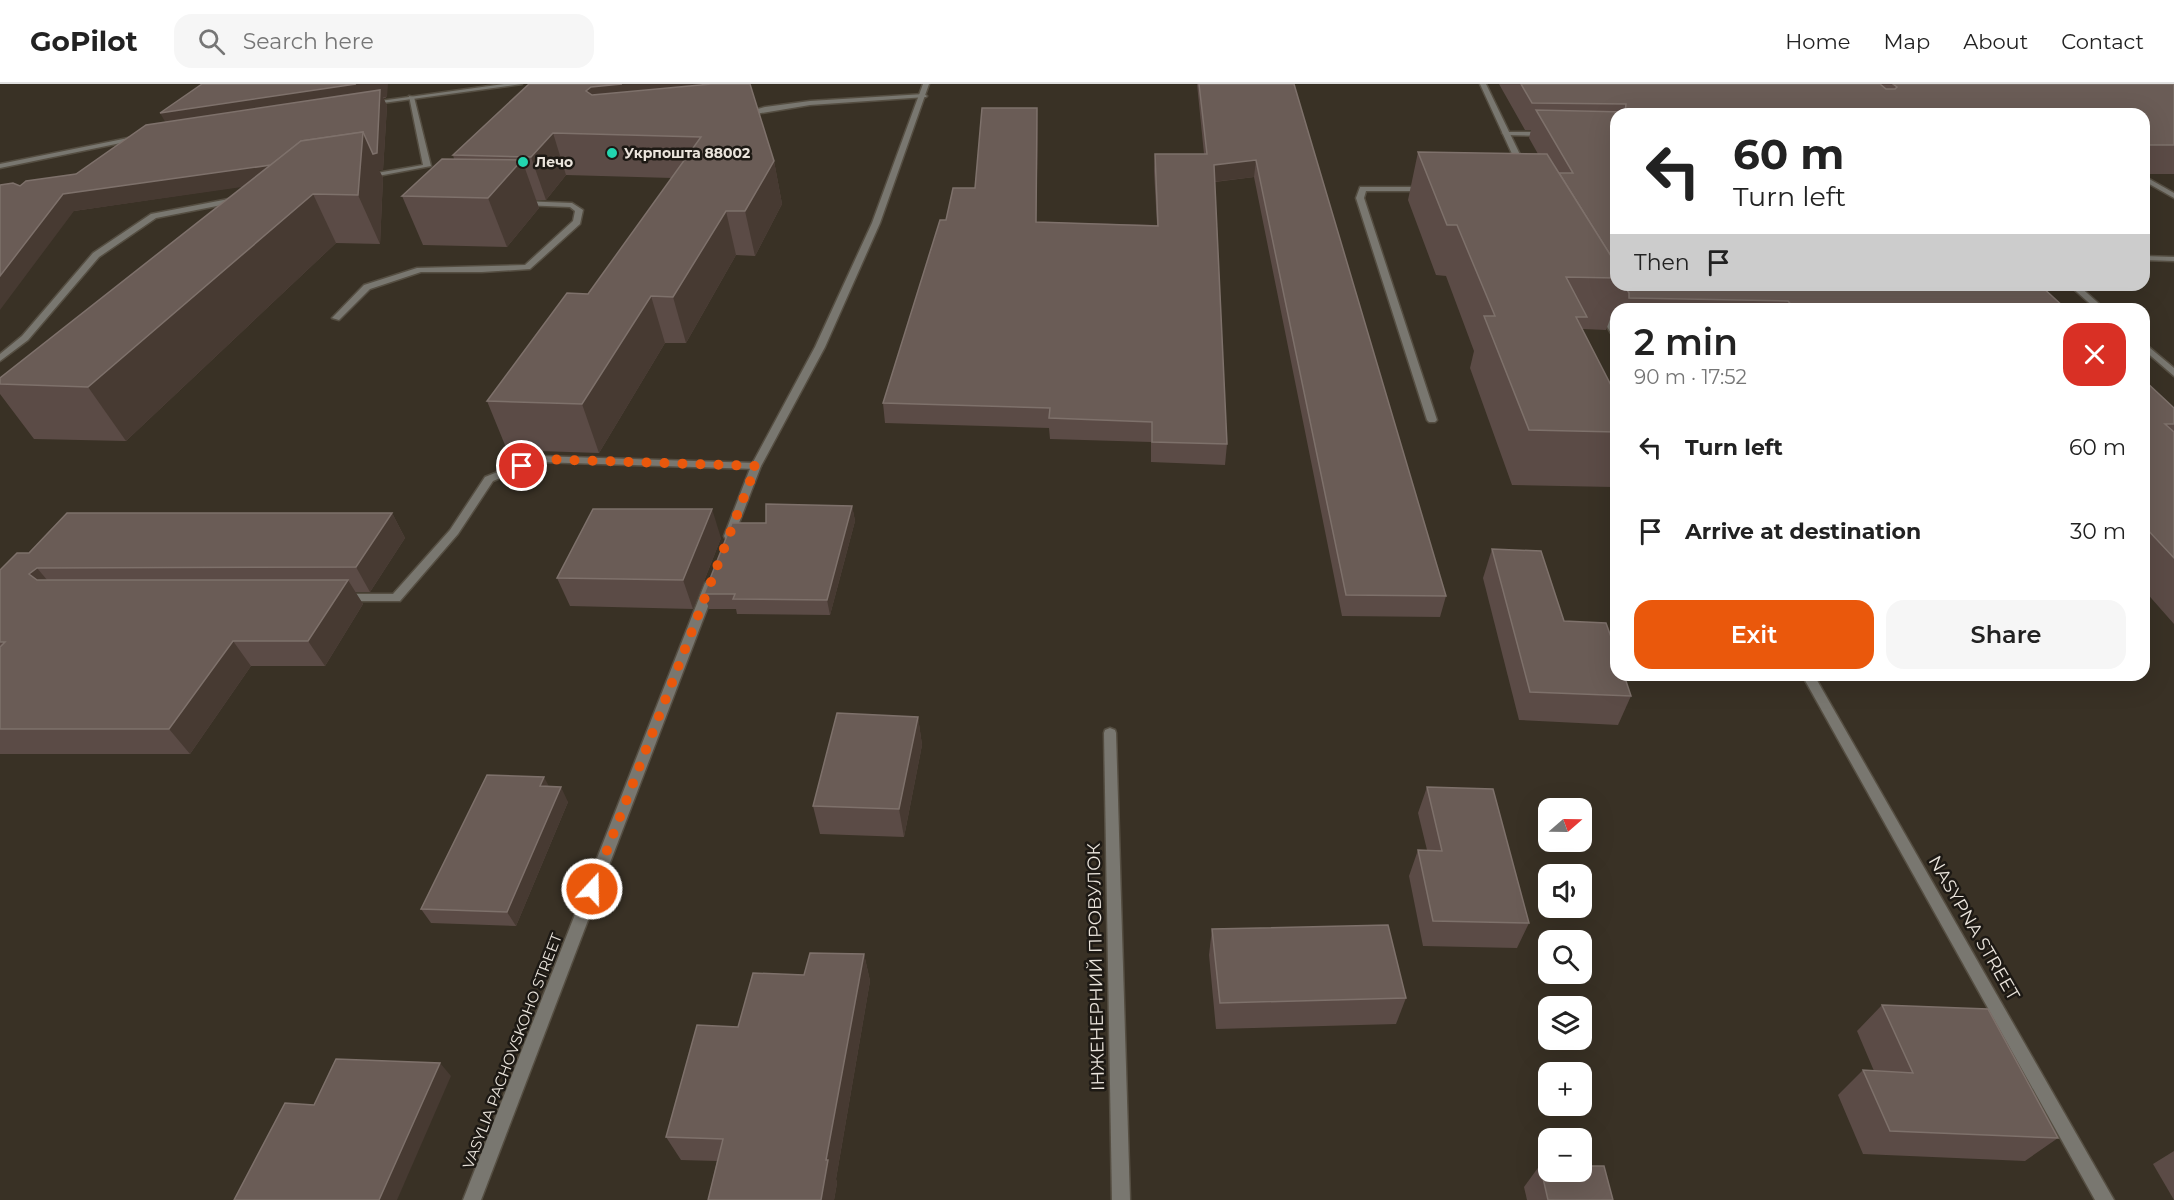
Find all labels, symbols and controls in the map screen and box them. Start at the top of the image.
search box [174,14,594,68]
text: GoPilot [30,24,138,58]
icon: search [195,25,228,58]
text: Search here [243,28,374,55]
text: Home [1785,29,1850,54]
text: Map [1883,29,1930,54]
text: About [1963,29,2028,54]
text: Contact [2061,29,2144,54]
text: 60 m [1733,128,1844,180]
icon: left [1634,132,1712,210]
place label: Укрпошта 88002 [624,144,750,162]
marker: Укрпошта 88002 [605,146,619,160]
place label: Лечо [535,153,573,171]
marker: Лечо [516,155,530,169]
text: Turn left [1733,180,1846,213]
icon: arrive [1702,246,1735,279]
text: Then [1634,249,1690,276]
text: 2 min [1634,320,1738,364]
button: close [2063,323,2126,386]
text: 90 m · 17:52 [1634,365,1747,389]
icon: left [1634,431,1667,464]
text: Turn left [1685,434,1783,461]
text: 60 m [2069,434,2126,461]
pin [496,440,547,491]
icon: arrive [505,449,538,482]
icon: arrive [1634,515,1667,548]
text: Arrive at destination [1685,518,1921,545]
text: 30 m [2070,518,2126,545]
button: Exit [1634,600,1874,669]
button: Share [1886,600,2126,669]
north arrow [1538,798,1592,852]
map controls [1538,798,1592,1182]
street label: ІНЖЕНЕРНИЙ ПРОВУЛОК [1083,842,1109,1091]
street label: NASYPNA STREET [1924,852,2025,1005]
position arrow [560,857,624,921]
button: sound [1538,864,1592,918]
street label: VASYLIA PACHOVSKOHO STREET [458,930,566,1172]
button: search [1538,930,1592,984]
button: layers [1538,996,1592,1050]
button: + [1538,1062,1592,1116]
button: − [1538,1128,1592,1182]

